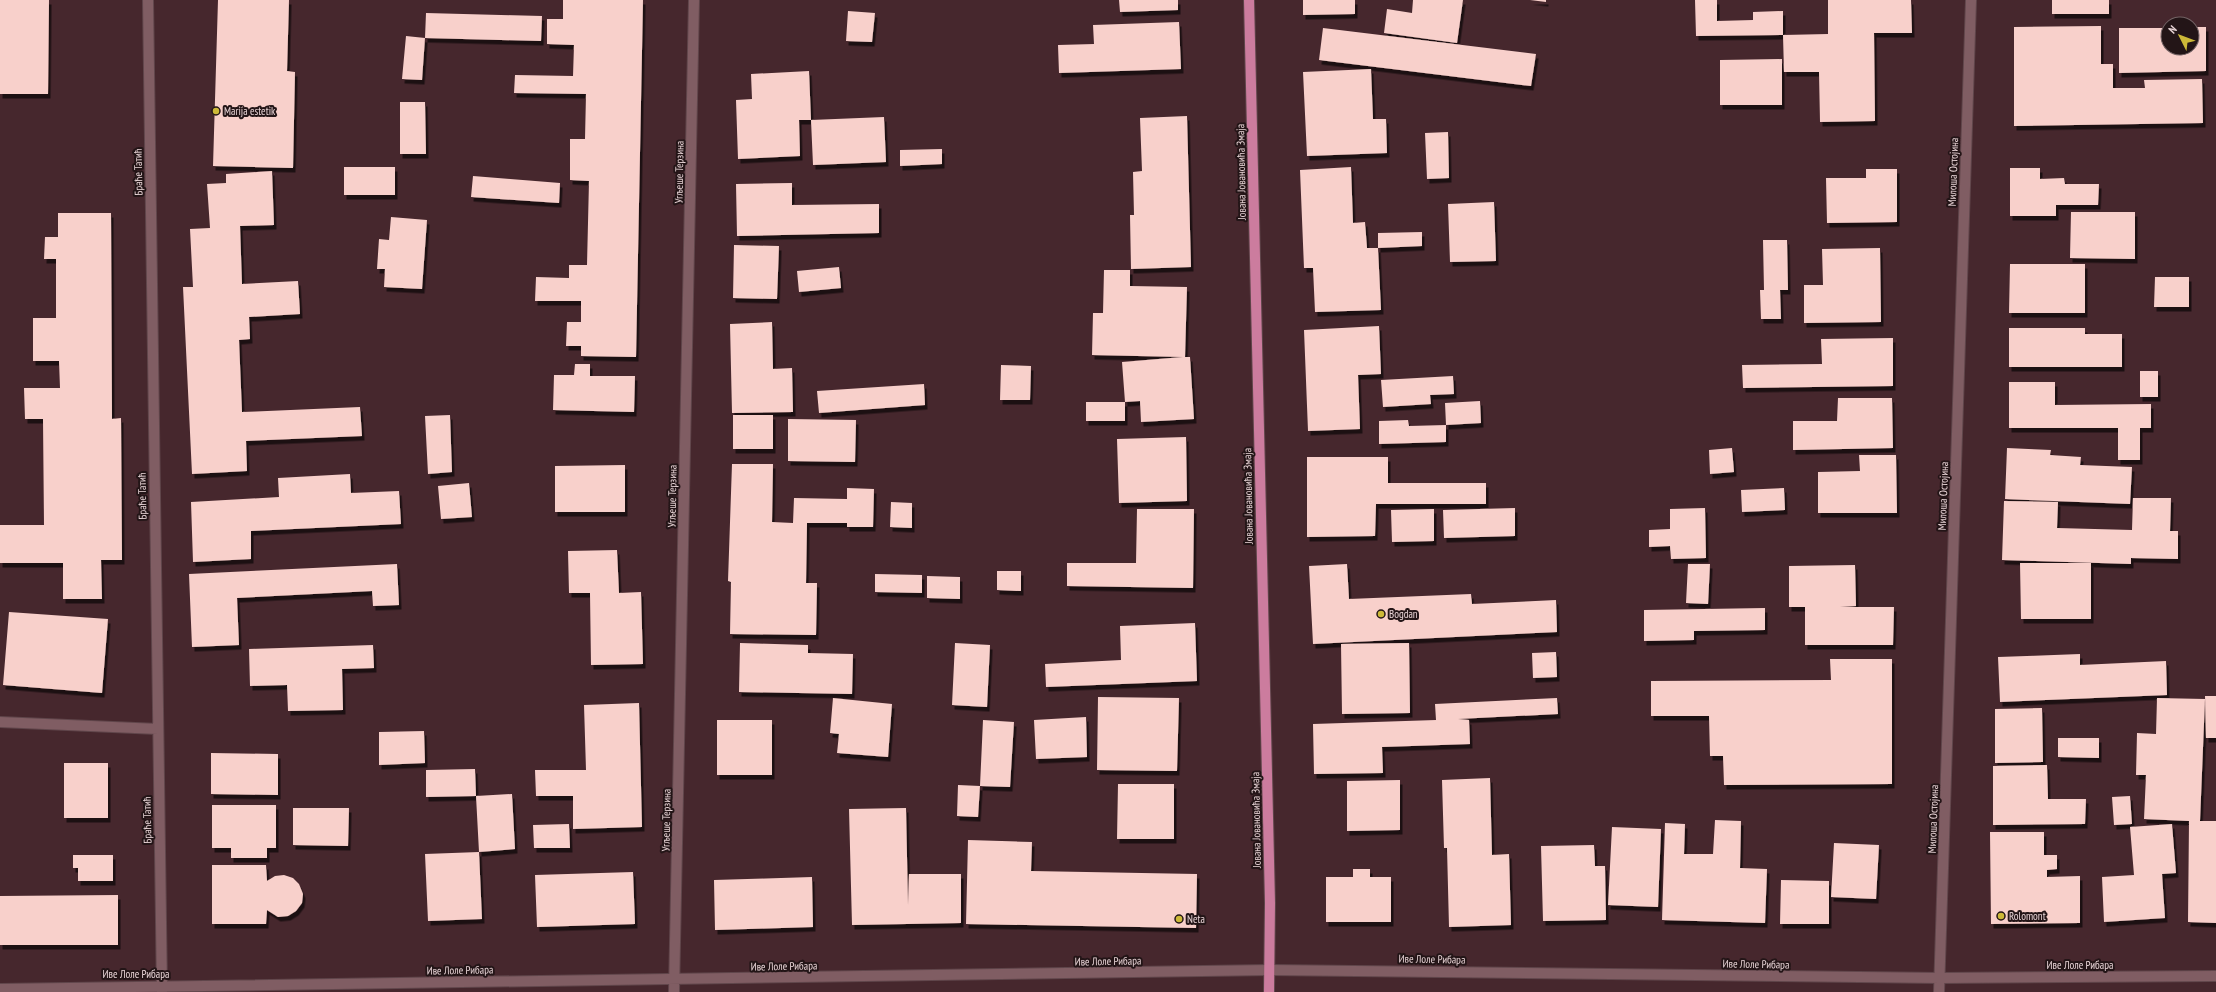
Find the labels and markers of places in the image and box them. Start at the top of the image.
place label: Marija estetik [224,104,276,118]
marker: Marija estetik [211,106,221,116]
place label: Bogdan [1389,607,1418,621]
marker: Bogdan [1376,609,1386,619]
place label: Rolomont [2009,909,2046,923]
marker: Rolomont [1996,911,2006,921]
place label: Neta [1187,912,1205,926]
marker: Neta [1174,914,1184,924]

